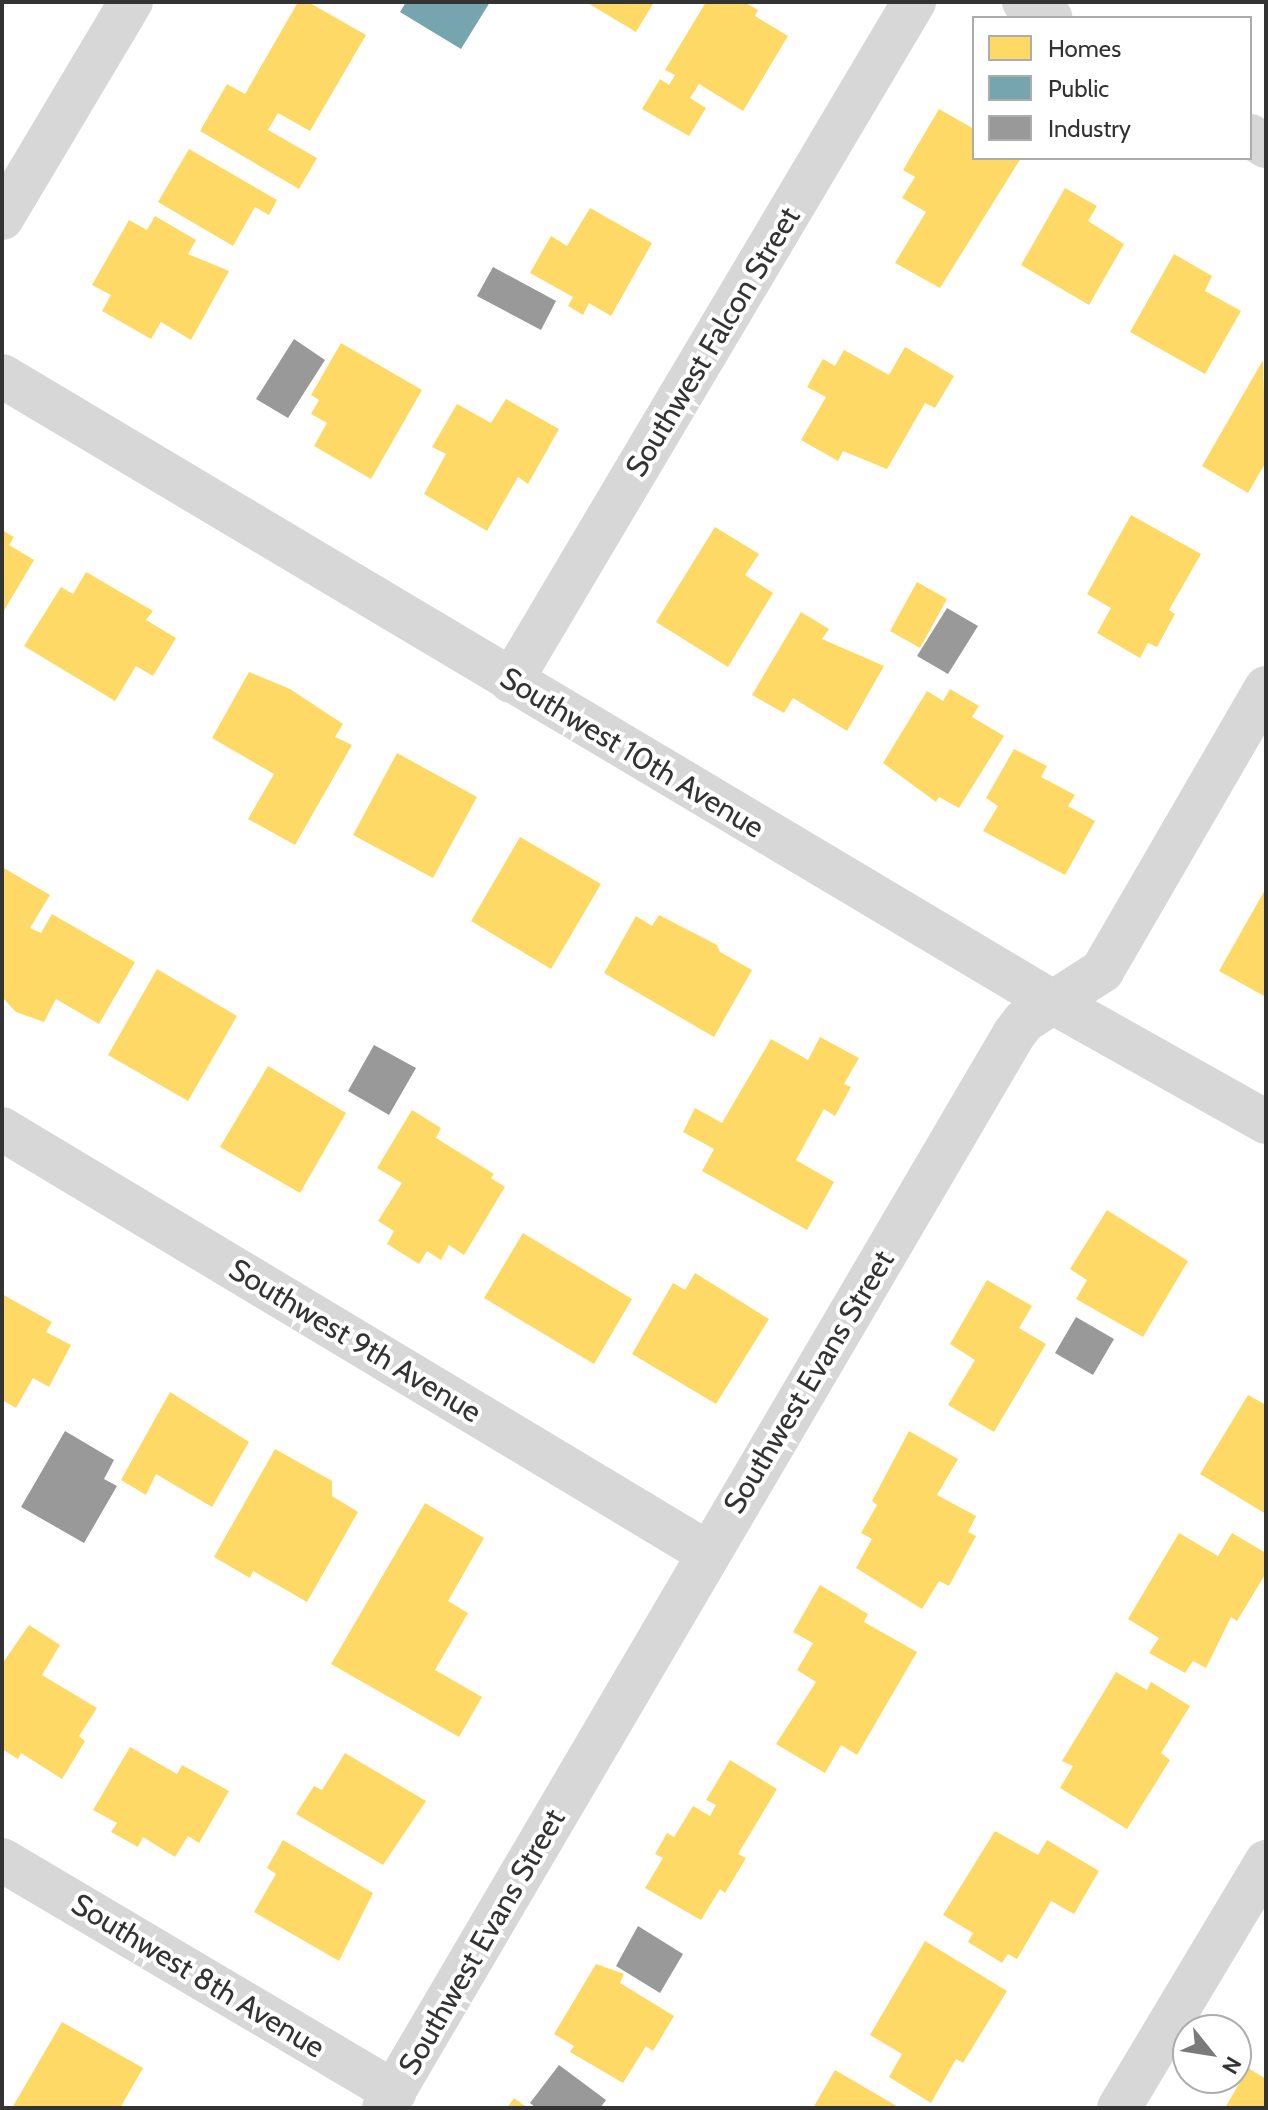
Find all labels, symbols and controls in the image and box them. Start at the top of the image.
legend [972,16,1252,160]
text: Homes [1048,34,1121,63]
text: Public [1048,74,1109,103]
text: Industry [1048,114,1131,143]
street label: Southwest Falcon Street [618,201,808,483]
street label: Southwest 10th Avenue [494,660,770,846]
street label: Southwest Evans Street [716,1244,902,1520]
street label: Southwest 9th Avenue [223,1252,487,1430]
street label: Southwest Evans Street [391,1803,573,2081]
street label: Southwest 8th Avenue [65,1886,331,2066]
north arrow [1172,2014,1252,2094]
text: N [1216,2052,1247,2079]

